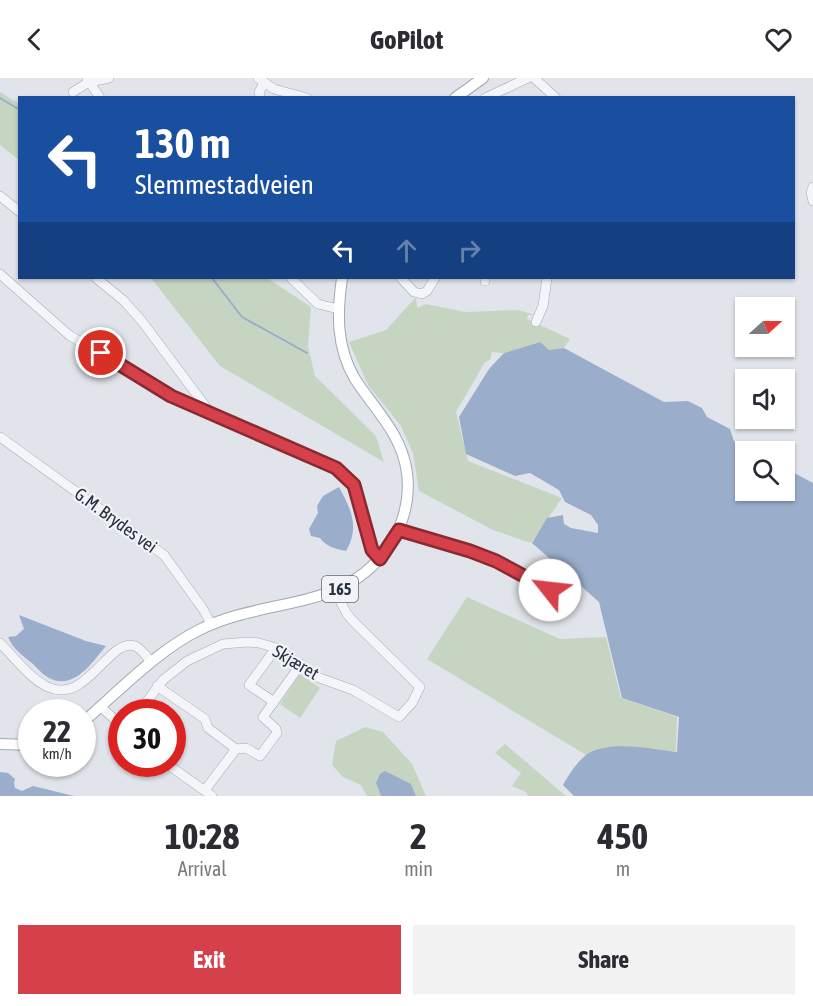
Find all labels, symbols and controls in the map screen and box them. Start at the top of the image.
icon: back [18,23,51,56]
icon: heart [762,23,795,56]
text: GoPilot [370,24,443,55]
text: 130 m [135,119,230,167]
icon: left [36,120,114,198]
text: Slemmestadveien [135,169,314,200]
icon: left [327,234,360,267]
icon: ahead [390,234,423,267]
icon: right [453,234,486,267]
north arrow [735,297,795,357]
map controls [735,297,795,501]
pin [75,327,126,378]
icon: arrive [84,336,117,369]
button: sound [735,369,795,429]
button: search [735,441,795,501]
street label: G.M. Brydes vei [71,483,161,557]
position arrow [518,558,582,622]
road number: 165 [322,576,358,602]
street label: Skjæret [269,640,323,684]
speed limit sign: 30 [108,699,186,777]
text: 22 [43,714,71,748]
text: km/h [42,745,72,762]
text: 10:28 [165,815,239,857]
text: 2 [410,815,427,857]
text: 450 [598,815,648,857]
text: Arrival [178,857,227,880]
text: min [404,857,433,880]
text: m [616,857,630,880]
button: Exit [18,925,401,994]
button: Share [413,925,795,994]

